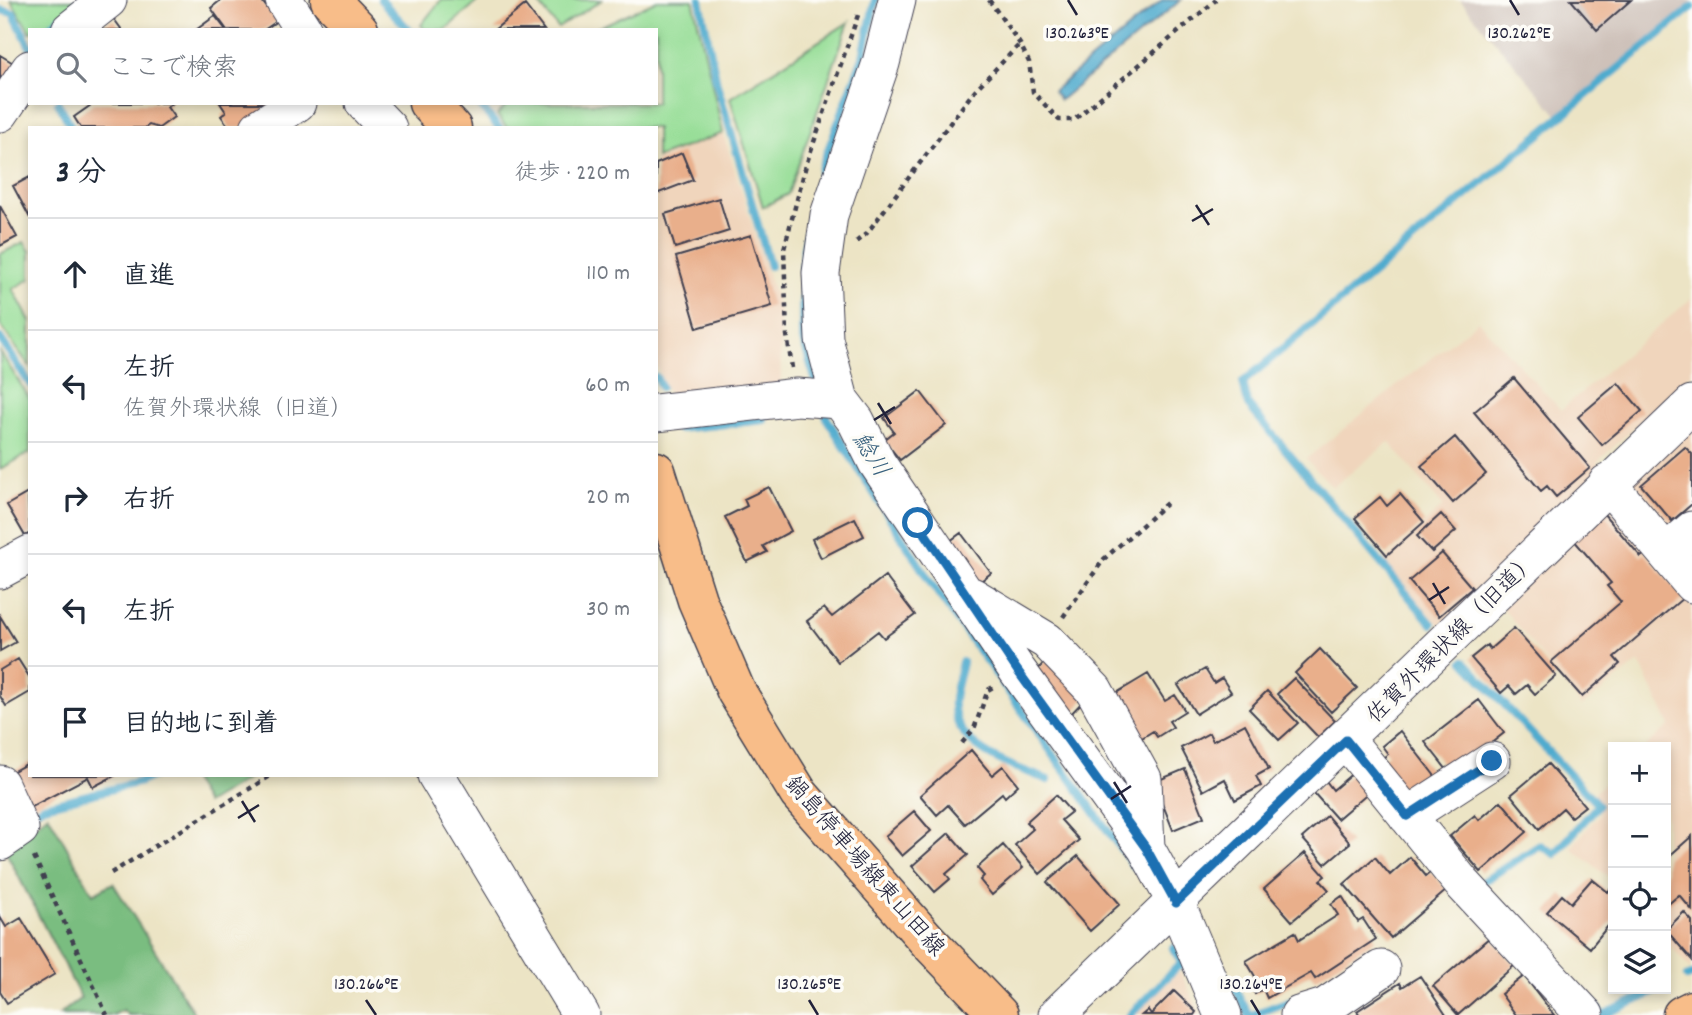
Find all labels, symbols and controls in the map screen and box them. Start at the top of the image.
text: 130.263°E [1045,22,1109,47]
text: 130.262°E [1487,22,1551,47]
search box [28,28,658,105]
icon: search [52,48,90,86]
text: ここで検索 [108,51,238,88]
text: 3 分 [56,154,106,197]
text: 徒歩 · 220 m [514,158,630,191]
icon: ahead [56,255,94,293]
text: 110 m [586,258,630,291]
text: 直進 [123,259,175,296]
text: 左折 [123,351,175,388]
icon: left [56,367,94,405]
text: 60 m [585,370,630,403]
text: 佐賀外環状線（旧道） [123,394,353,427]
water label: 鯰川 [842,426,897,485]
icon: right [56,479,94,517]
text: 20 m [586,482,630,515]
text: 右折 [123,483,175,520]
route start [902,507,933,538]
street label: 佐賀外環状線（旧道） [1360,546,1546,732]
icon: left [56,591,94,629]
text: 30 m [586,594,630,627]
text: 左折 [123,595,175,632]
icon: arrive [56,703,94,741]
text: 目的地に到着 [123,707,279,744]
map controls [1608,742,1671,994]
button: + [1608,742,1671,805]
route end [1476,745,1507,776]
street label: 鍋島停車場線東山田線 [775,770,951,965]
button: − [1608,805,1671,868]
button: locate [1608,868,1671,931]
button: layers [1608,931,1671,994]
text: 130.266°E [334,973,398,998]
text: 130.265°E [777,973,841,998]
text: 130.264°E [1220,973,1282,998]

